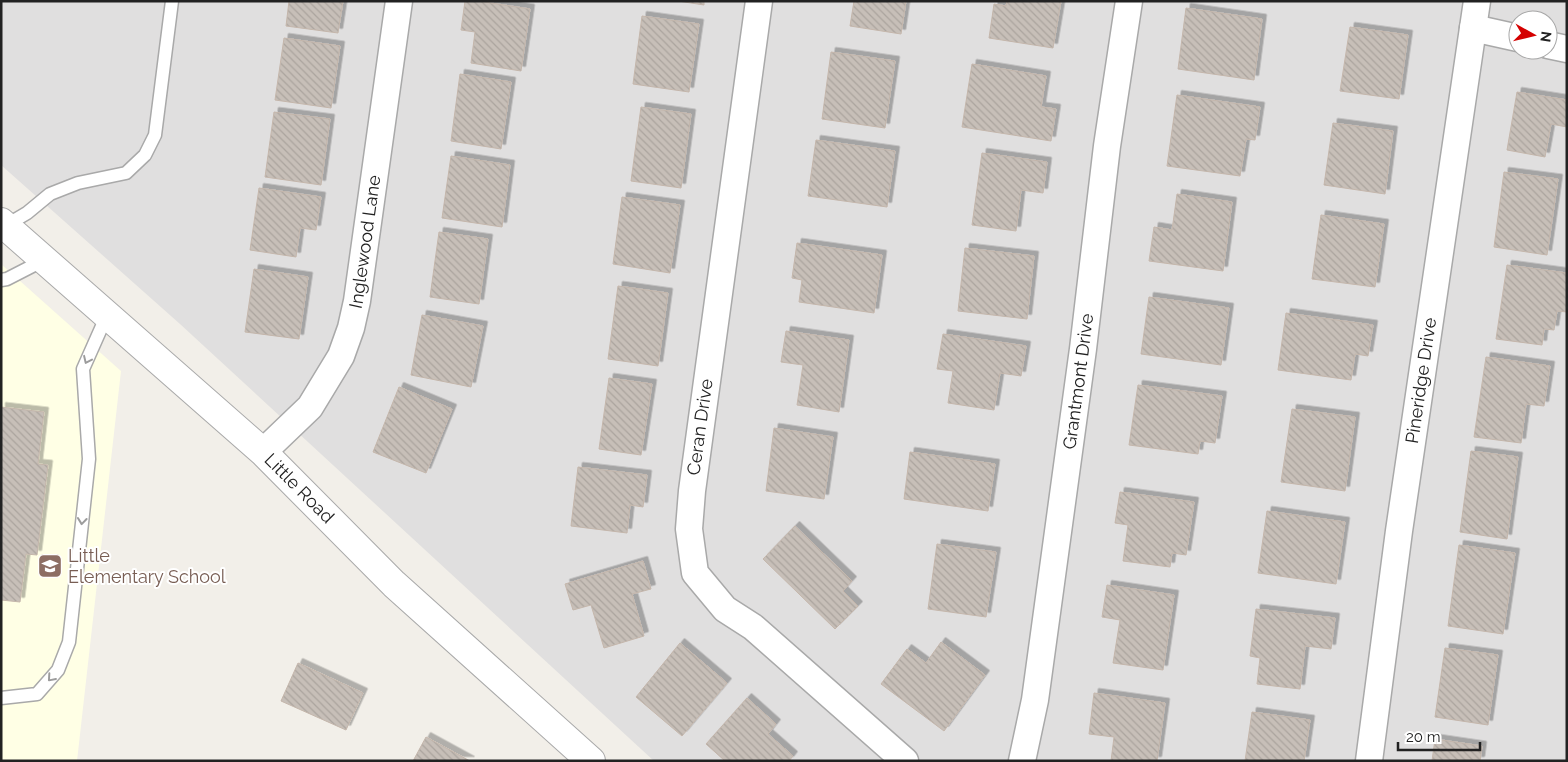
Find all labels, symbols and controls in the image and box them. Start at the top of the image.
north arrow [1508,10,1558,60]
text: N [1537,30,1555,43]
street label: Inglewood Lane [345,173,385,310]
street label: Grantmont Drive [1058,312,1097,450]
street label: Pineridge Drive [1401,316,1440,445]
one-way arrow [83,355,93,364]
street label: Ceran Drive [682,377,717,476]
street label: Little Road [260,449,339,527]
one-way arrow [77,517,88,525]
place label: Little Elementary School [68,545,226,587]
school or university icon: Little Elementary School [37,553,63,579]
one-way arrow [48,673,57,682]
scale bar [1398,720,1480,752]
text: 20 m [1406,728,1441,746]

